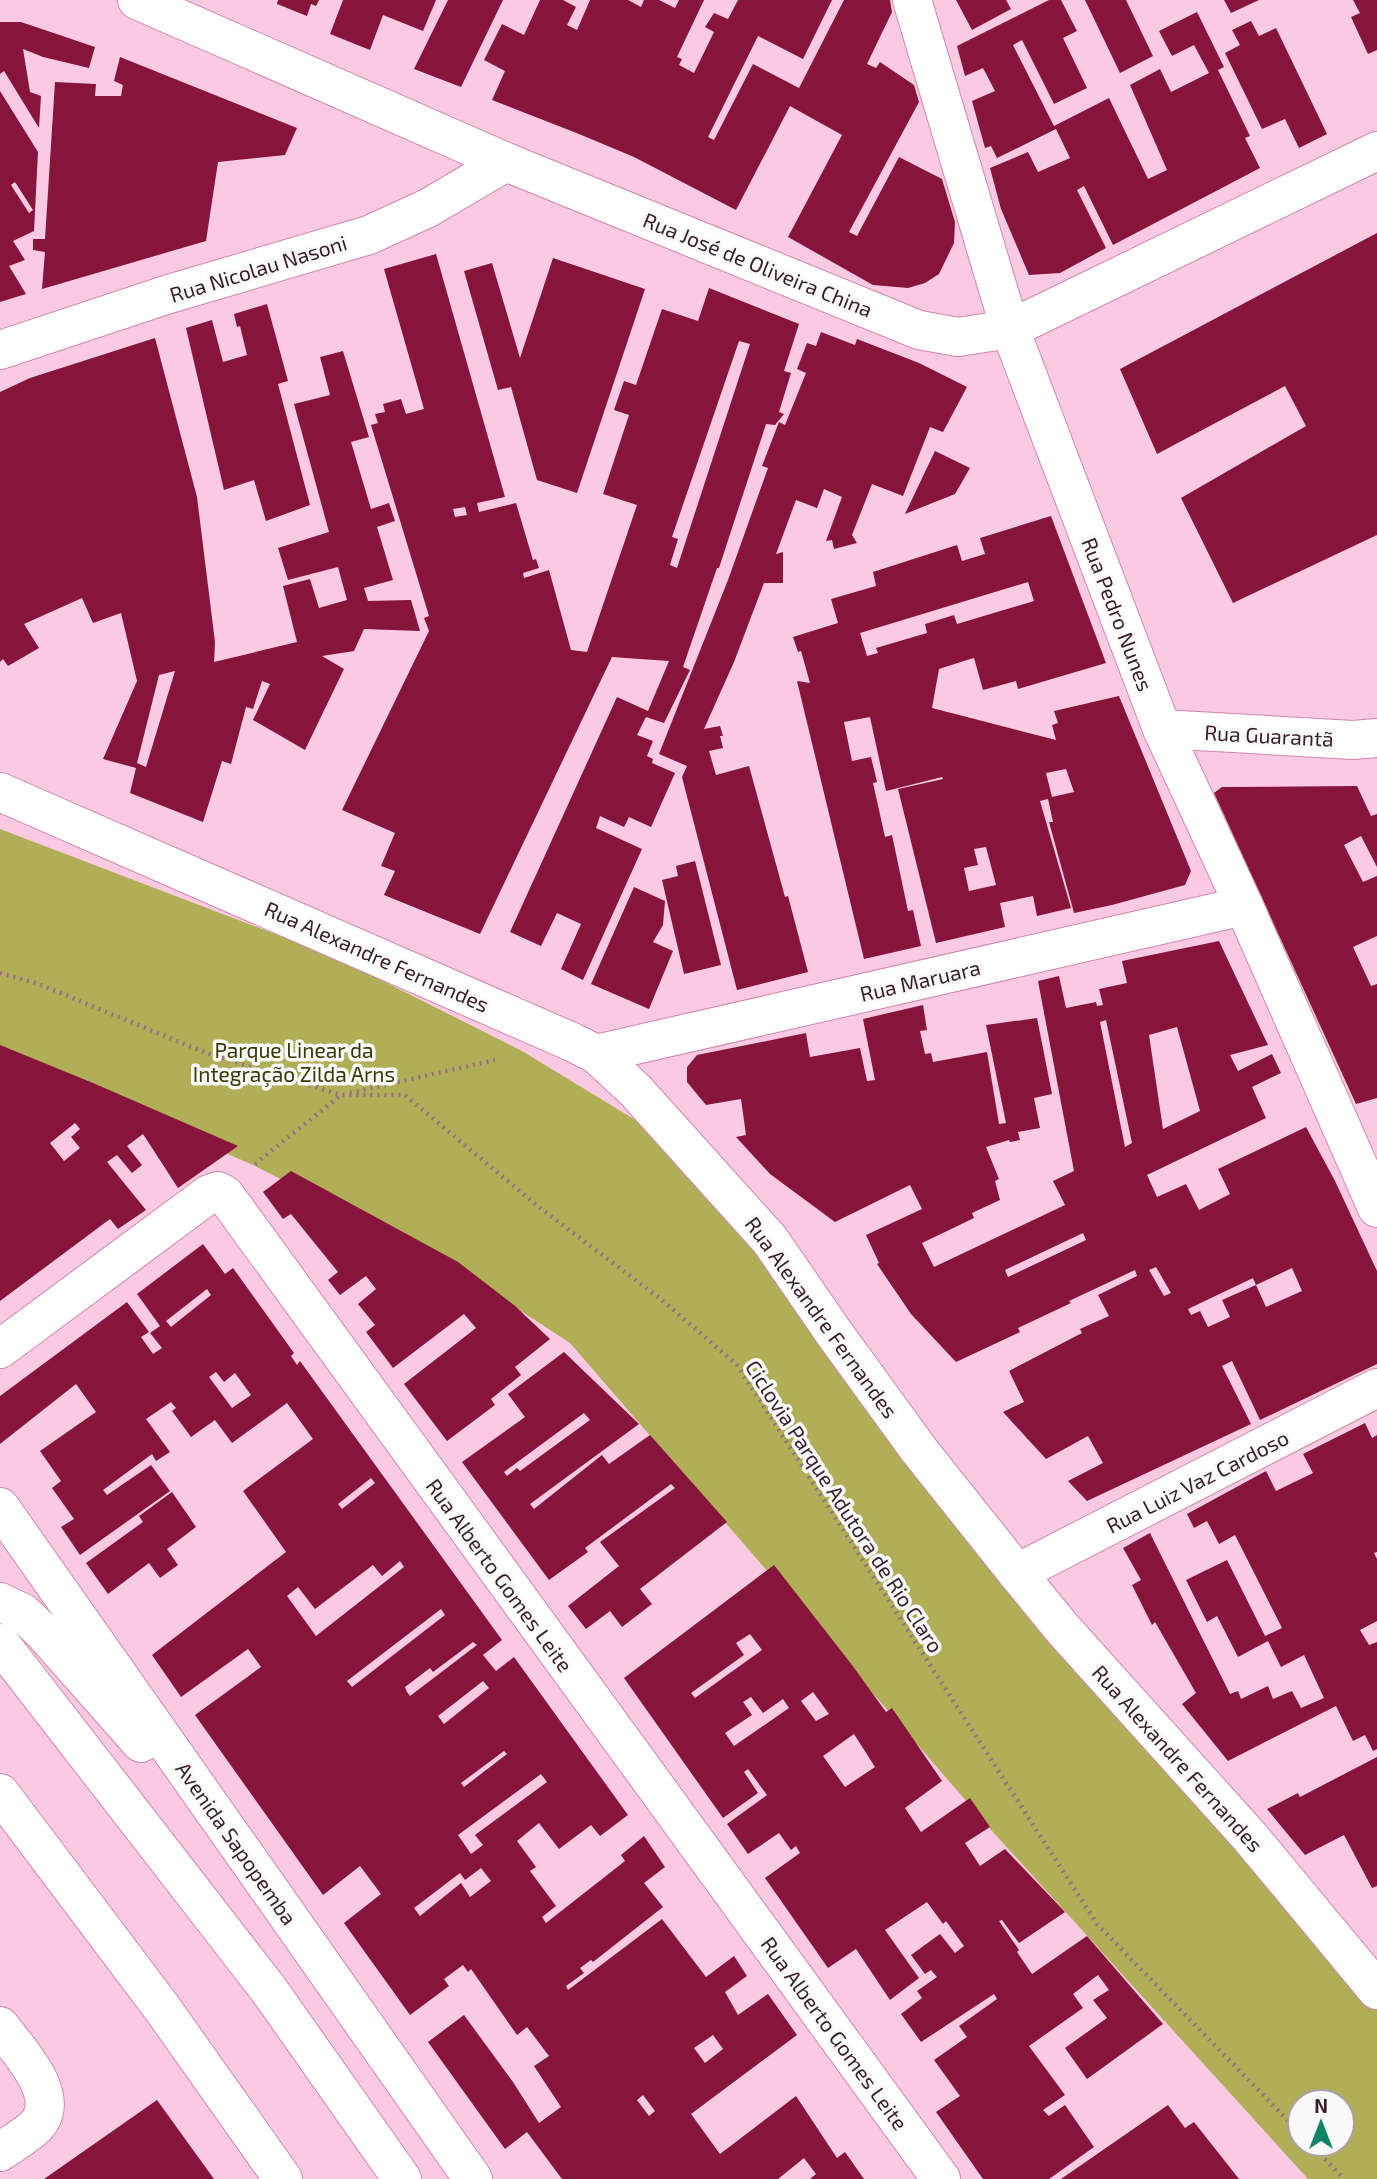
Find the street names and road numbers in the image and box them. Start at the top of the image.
street label: Rua José de Oliveira China [640,206,876,322]
street label: Rua Nicolau Nasoni [166,229,350,307]
street label: Rua Pedro Nunes [1077,534,1159,694]
street label: Rua Guarantã [1204,719,1334,751]
street label: Rua Alexandre Fernandes [261,895,493,1017]
street label: Rua Maruara [857,954,983,1006]
street label: Rua Alexandre Fernandes [741,1211,903,1423]
street label: Ciclovia Parque Adutora de Rio Claro [741,1355,949,1657]
street label: Rua Luiz Vaz Cardoso [1102,1424,1292,1538]
street label: Rua Alberto Gomes Leite [421,1473,579,1677]
street label: Rua Alexandre Fernandes [1087,1659,1269,1857]
street label: Avenida Sapopemba [171,1757,303,1929]
street label: Rua Alberto Gomes Leite [756,1931,914,2135]

